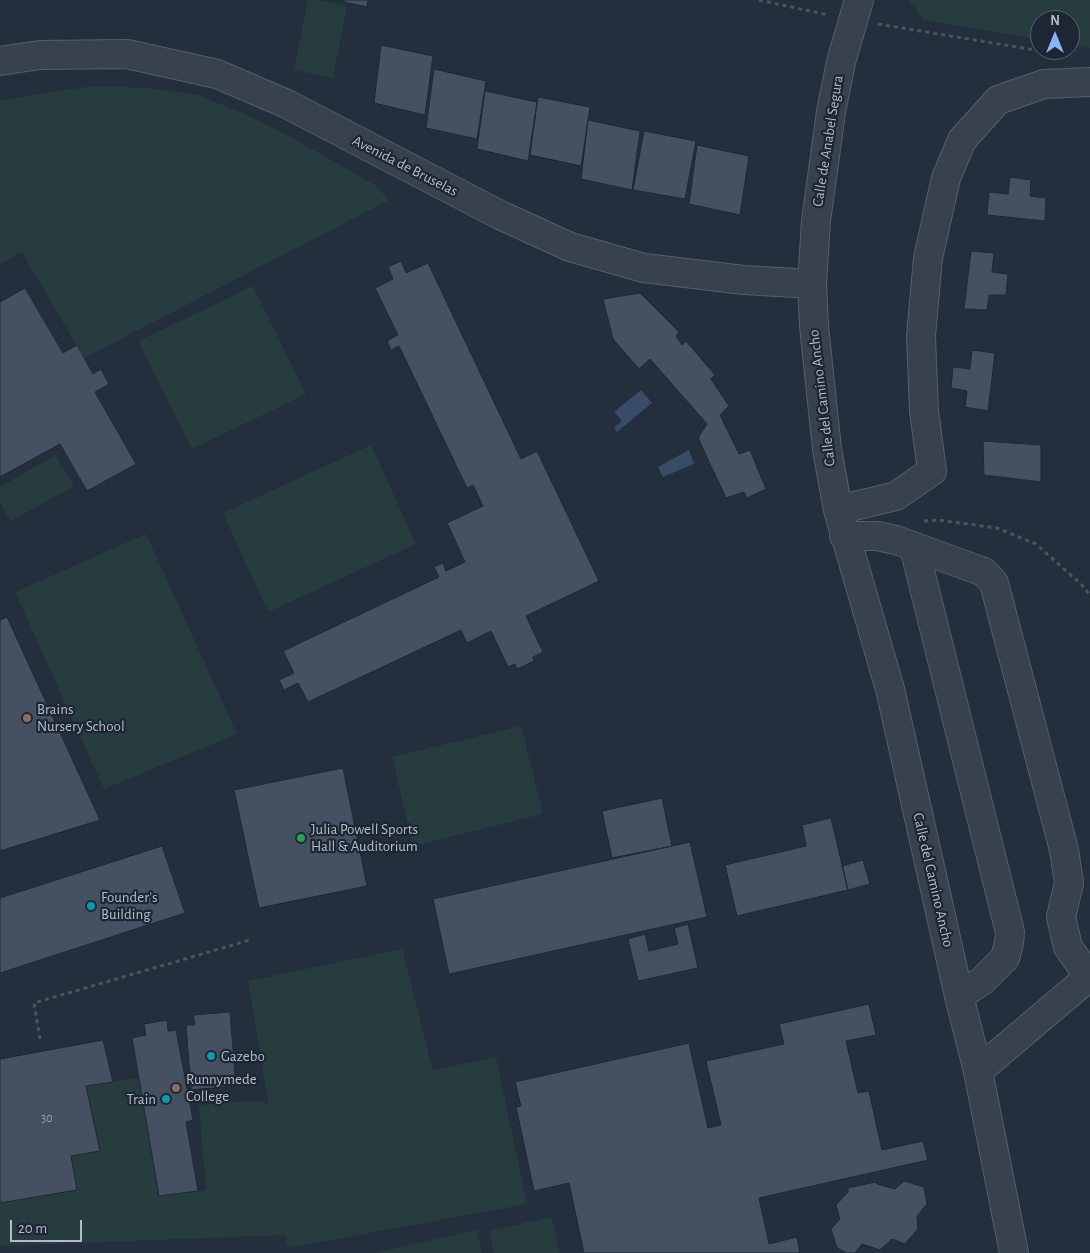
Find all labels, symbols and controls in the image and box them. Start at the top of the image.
north arrow [1030,10,1080,60]
text: N [1050,14,1060,28]
street label: Calle de Anabel Segura [809,74,847,208]
street label: Avenida de Bruselas [349,132,461,200]
street label: Calle del Camino Ancho [805,329,839,467]
place label: Brains Nursery School [37,700,125,735]
marker: Brains Nursery School [21,712,33,724]
street label: Calle del Camino Ancho [909,811,957,949]
place label: Julia Powell Sports Hall & Auditorium [311,820,418,855]
marker: Julia Powell Sports Hall & Auditorium [295,832,307,844]
place label: Founder's Building [101,888,157,923]
marker: Founder's Building [85,900,97,912]
place label: Gazebo [221,1047,265,1065]
marker: Gazebo [205,1050,217,1062]
place label: Runnymede College [186,1070,257,1105]
marker: Runnymede College [170,1082,182,1094]
place label: Train [127,1090,156,1108]
marker: Train [160,1093,172,1105]
house number: 30 [41,1111,53,1125]
scale bar [12,1210,85,1242]
text: 20 m [18,1221,47,1236]

